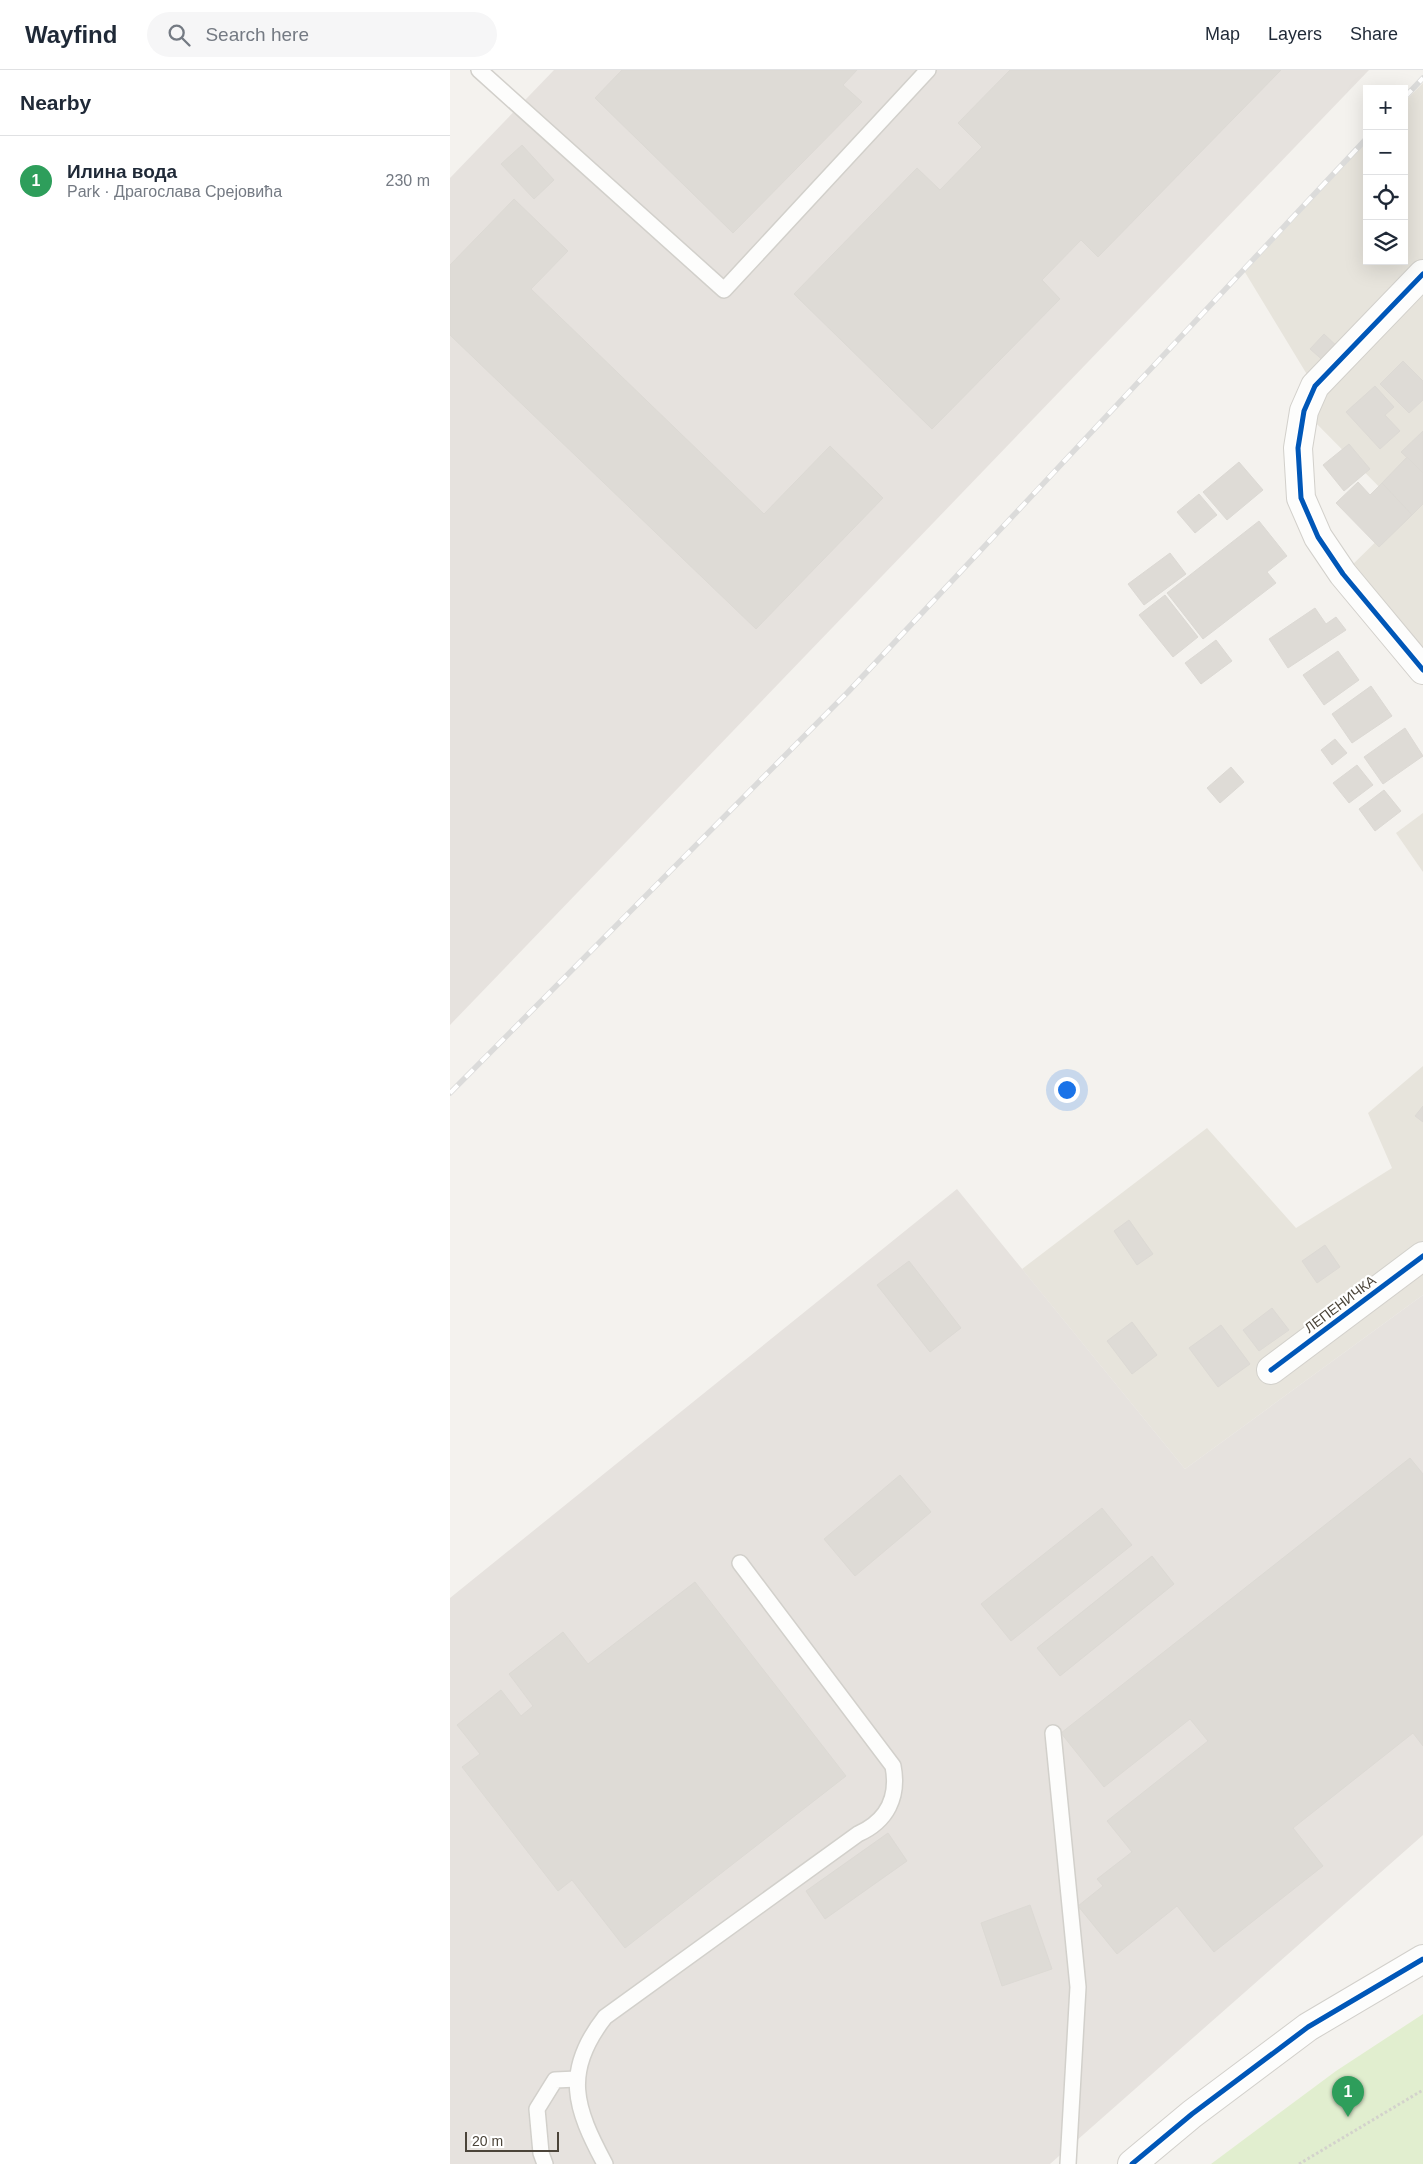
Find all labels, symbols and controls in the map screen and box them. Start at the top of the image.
search box [147,12,497,57]
text: Wayfind [25,21,117,48]
icon: search [165,21,193,49]
text: Search here [205,24,309,45]
text: Map [1205,24,1240,44]
text: Layers [1268,24,1322,44]
text: Share [1350,24,1398,44]
map controls [1363,85,1408,265]
button: + [1363,85,1408,130]
text: Nearby [20,91,91,114]
button: − [1363,130,1408,175]
text: Илина вода [67,161,177,182]
text: 1 [32,172,40,189]
text: 230 m [386,172,430,189]
button: locate [1363,175,1408,220]
text: Park · Драгослава Срејовића [67,183,282,200]
button: layers [1363,220,1408,265]
your location [1054,1077,1080,1103]
street label: ЛЕПЕНИЧКА [1301,1272,1379,1336]
pin: 1 [1332,2076,1364,2117]
scale bar [465,2129,559,2152]
text: 20 m [472,2133,503,2149]

